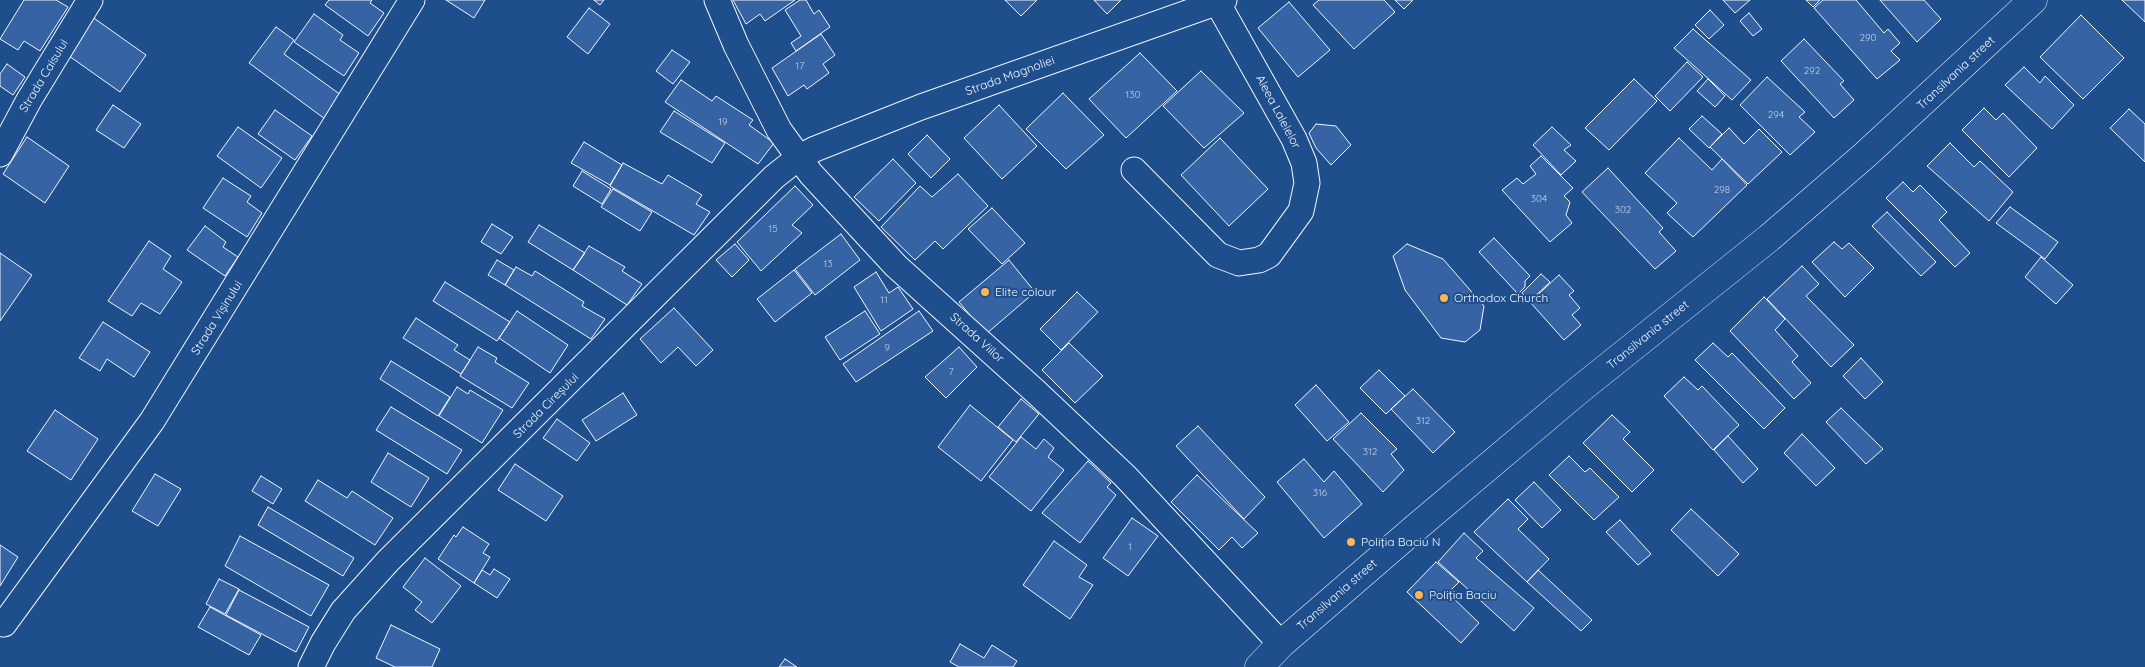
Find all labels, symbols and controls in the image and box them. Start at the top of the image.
house number: 290 [1859,32,1877,44]
street label: Transilvania street [1914,33,1998,113]
street label: Strada Caisului [17,37,71,115]
street label: Strada Magnoliei [963,53,1057,99]
house number: 17 [796,60,804,72]
house number: 292 [1804,65,1820,77]
street label: Aleea Lalelelor [1252,73,1304,151]
house number: 130 [1126,89,1140,101]
house number: 294 [1768,109,1784,121]
house number: 19 [718,116,728,128]
house number: 298 [1714,184,1730,196]
house number: 304 [1531,193,1547,205]
house number: 302 [1615,204,1631,216]
house number: 15 [768,223,778,235]
house number: 13 [824,258,832,270]
street label: Strada Vișinului [188,278,246,358]
place label: Elite colour [995,285,1056,299]
marker: Elite colour [979,286,991,298]
place label: Orthodox Church [1454,291,1548,305]
marker: Orthodox Church [1438,292,1450,304]
house number: 11 [880,294,888,306]
street label: Transilvania street [1604,298,1692,372]
street label: Strada Viilor [947,310,1007,366]
house number: 9 [884,342,890,354]
house number: 7 [948,366,954,378]
street label: Strada Cireșului [510,370,582,442]
house number: 312 [1416,415,1430,427]
house number: 312 [1363,446,1377,458]
house number: 316 [1313,487,1327,499]
place label: Poliția Baciu N [1361,535,1440,549]
marker: Poliția Baciu N [1345,536,1357,548]
house number: 1 [1128,541,1132,553]
street label: Transilvania street [1294,556,1380,634]
place label: Poliția Baciu [1429,588,1496,602]
marker: Poliția Baciu [1413,589,1425,601]

